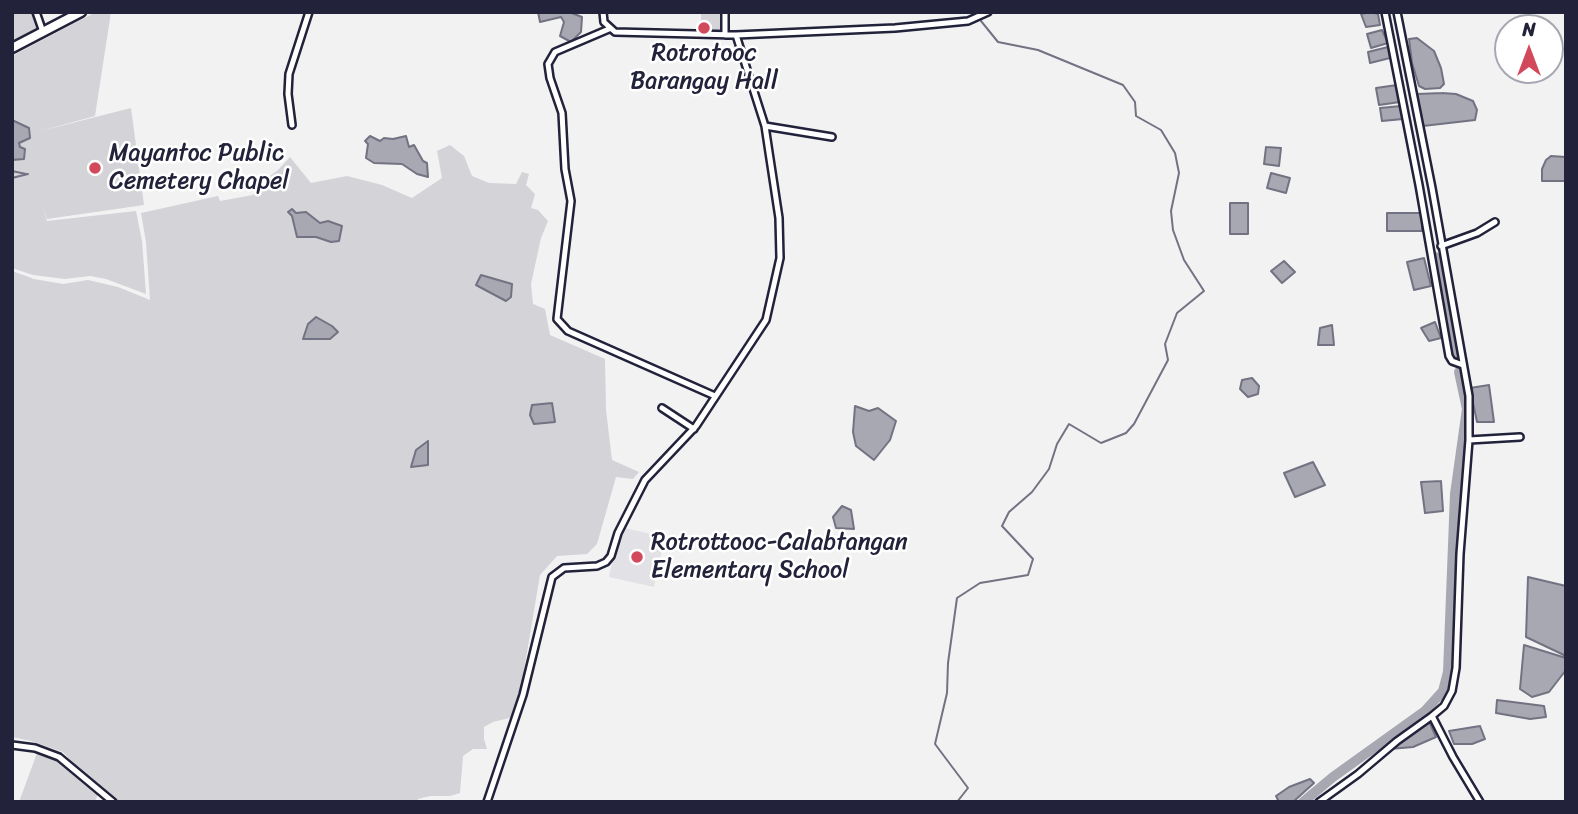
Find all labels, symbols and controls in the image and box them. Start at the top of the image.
text: N [1522,13,1536,46]
north arrow [1494,14,1564,84]
marker: Rotrotooc Barangay Hall [696,20,712,36]
place label: Rotrotooc Barangay Hall [630,40,778,96]
place label: Mayantoc Public Cemetery Chapel [109,140,289,196]
marker: Mayantoc Public Cemetery Chapel [87,160,103,176]
place label: Rotrottooc-Calabtangan Elementary School [651,529,908,585]
marker: Rotrottooc-Calabtangan Elementary School [629,549,645,565]

